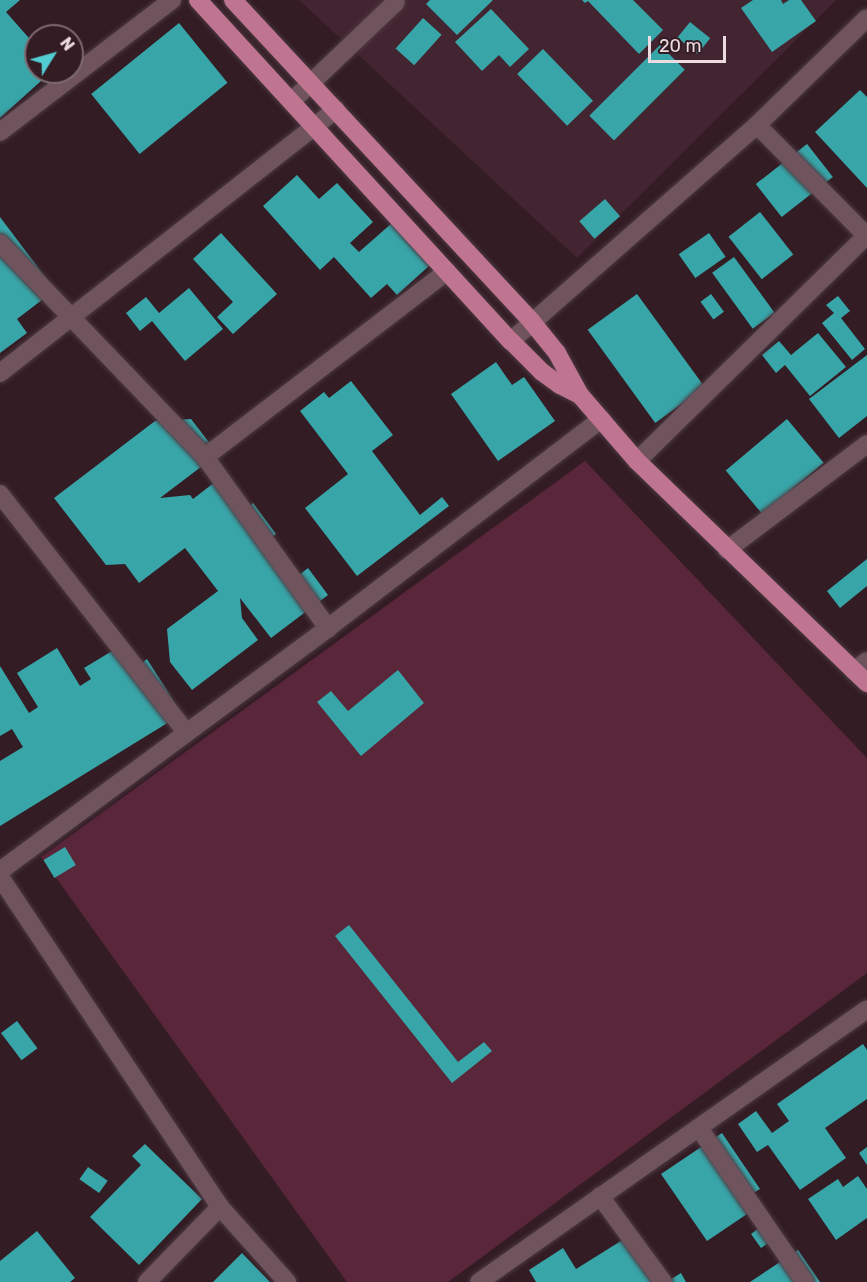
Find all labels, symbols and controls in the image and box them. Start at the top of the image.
north arrow [24,24,84,84]
scale bar [651,24,729,62]
text: N [56,34,78,54]
text: 20 m [659,35,701,57]

